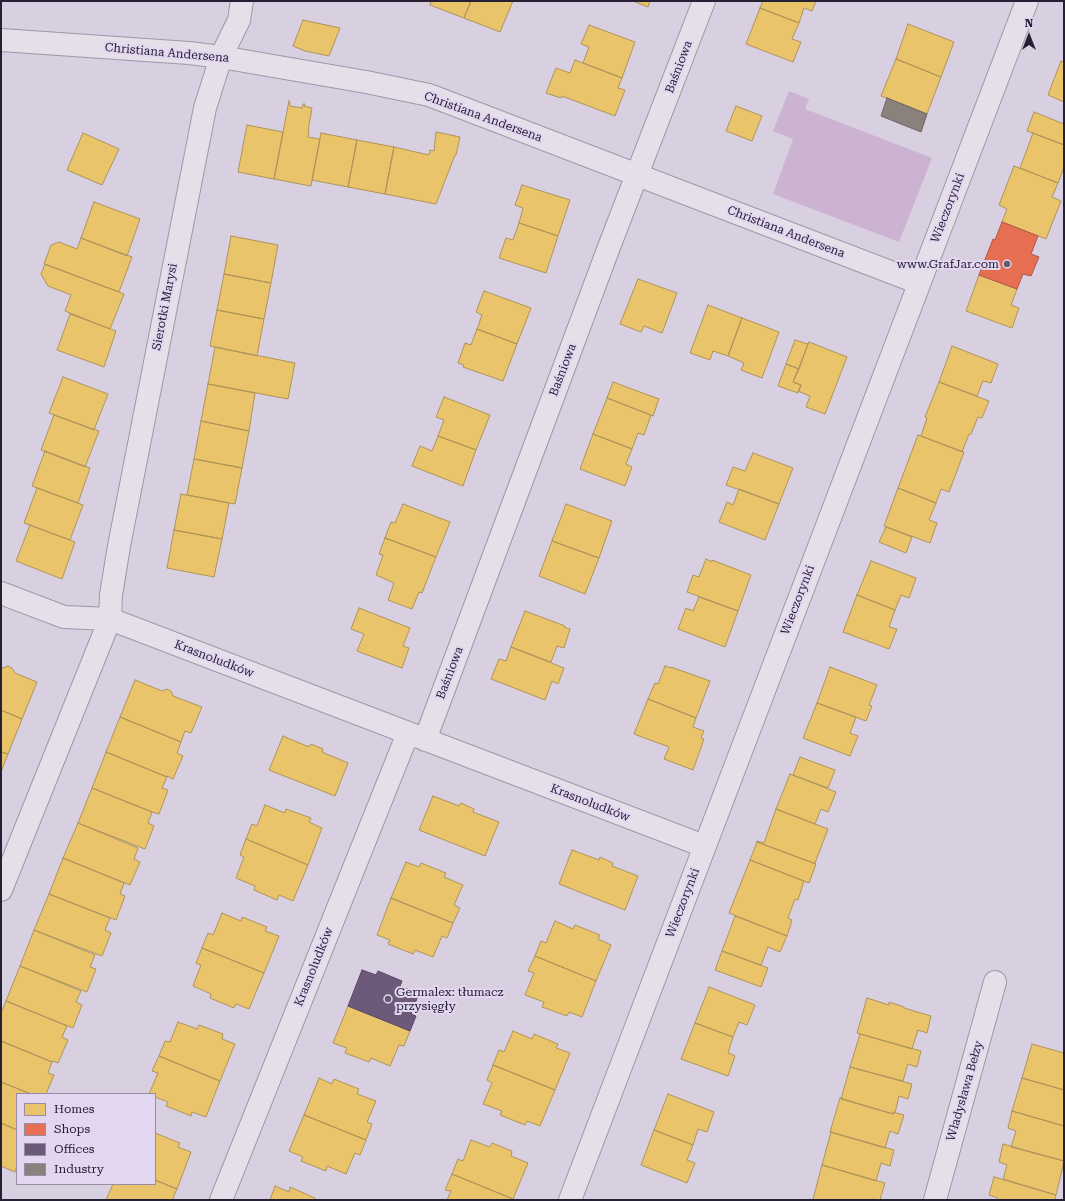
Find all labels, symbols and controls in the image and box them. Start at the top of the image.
north arrow [1009,16,1049,56]
text: N [1025,17,1033,30]
street label: Baśniowa [662,39,696,95]
street label: Christiana Andersena [104,40,230,66]
street label: Christiana Andersena [422,89,544,145]
street label: Wieczorynki [928,171,968,245]
street label: Christiana Andersena [725,203,847,261]
place label: www.GrafJar.com [897,257,999,271]
marker: www.GrafJar.com [1002,259,1012,269]
street label: Sierotki Marysi [149,262,181,352]
street label: Baśniowa [546,342,580,398]
street label: Wieczorynki [778,563,818,637]
street label: Krasnoludków [172,637,256,681]
street label: Baśniowa [433,645,467,701]
street label: Krasnoludków [548,781,632,825]
street label: Wieczorynki [663,866,703,940]
street label: Krasnoludków [292,925,336,1009]
place label: Germalex: tłumacz przysięgły [396,985,503,1013]
marker: Germalex: tłumacz przysięgły [383,994,393,1004]
street label: Władysława Bełzy [944,1039,986,1143]
legend [16,1093,156,1185]
text: Homes [54,1102,94,1116]
text: Shops [54,1122,90,1136]
text: Offices [54,1142,95,1156]
text: Industry [54,1162,104,1176]

